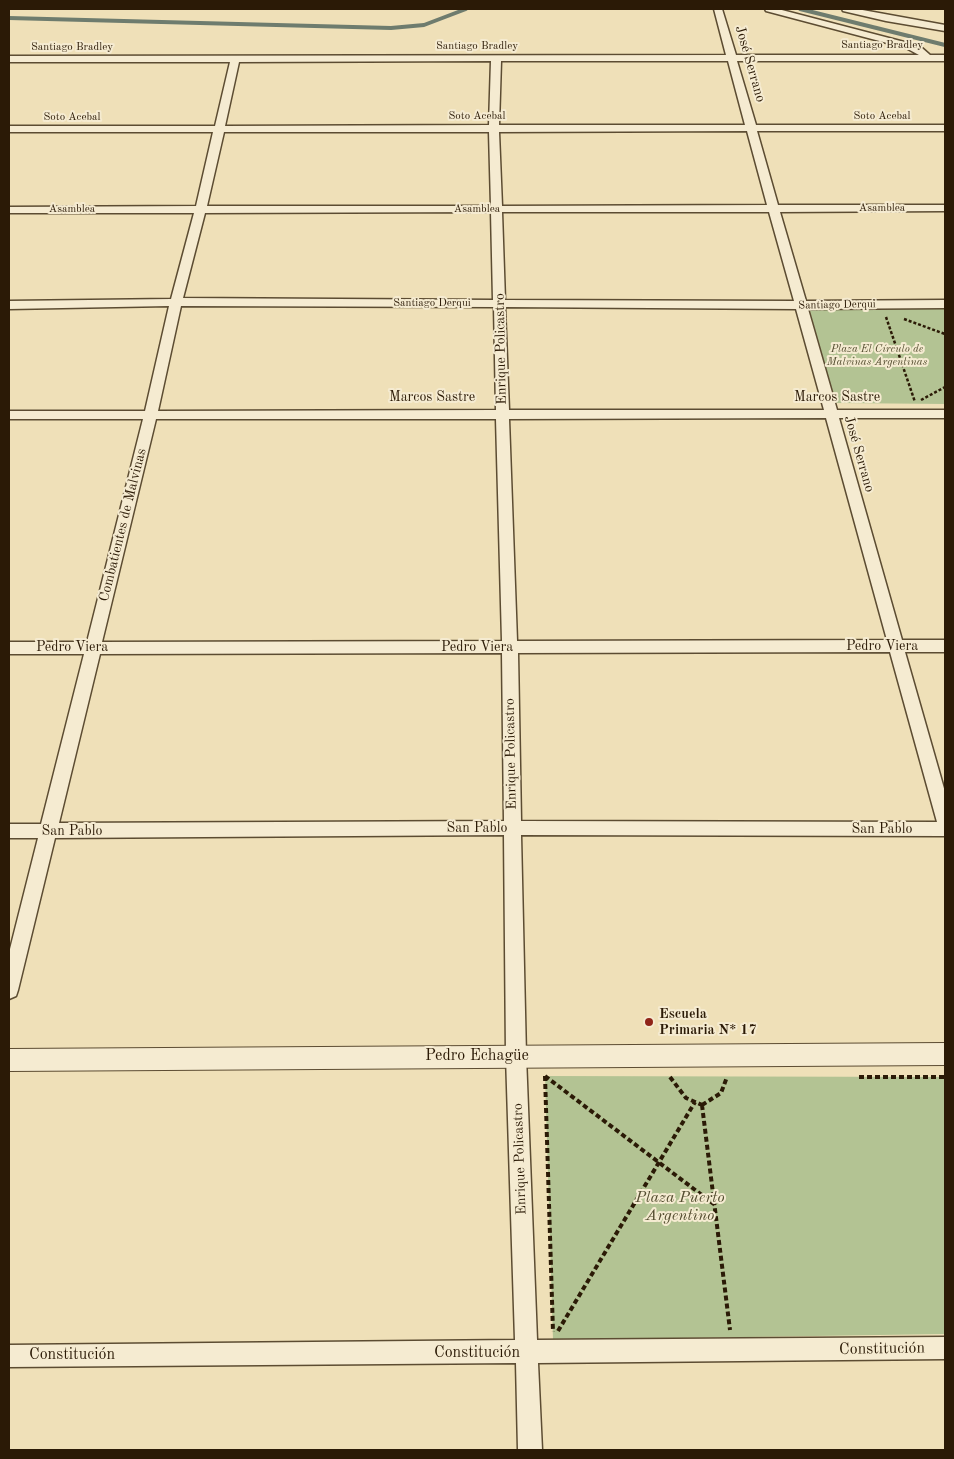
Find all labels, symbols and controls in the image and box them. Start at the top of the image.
street label: José Serrano [731,24,769,104]
street label: Santiago Bradley [841,38,923,52]
street label: Santiago Bradley [436,39,518,53]
street label: Santiago Bradley [31,40,113,54]
street label: Soto Acebal [449,109,505,123]
street label: Soto Acebal [854,109,910,123]
street label: Soto Acebal [44,110,100,124]
street label: Asamblea [859,201,905,215]
street label: Asamblea [49,202,95,216]
street label: Asamblea [454,202,500,216]
street label: Enrique Policastro [492,293,510,405]
street label: Santiago Derqui [393,296,471,310]
street label: Santiago Derqui [798,298,876,312]
park label: Plaza El Círculo de Malvinas Argentinas [827,342,927,368]
street label: Marcos Sastre [389,389,475,405]
street label: Marcos Sastre [794,389,880,405]
street label: José Serrano [840,414,878,494]
street label: Combatientes de Malvinas [96,447,150,603]
street label: Pedro Viera [846,638,918,654]
street label: Pedro Viera [36,639,108,655]
street label: Pedro Viera [441,639,513,655]
street label: Enrique Policastro [502,698,520,810]
street label: San Pablo [447,820,507,836]
street label: San Pablo [852,821,912,837]
street label: San Pablo [42,823,102,839]
place label: Escuela Primaria N* 17 [659,1006,756,1038]
marker: Escuela Primaria N* 17 [643,1016,655,1028]
street label: Pedro Echagüe [425,1046,529,1066]
street label: Enrique Policastro [510,1103,530,1215]
park label: Plaza Puerto Argentino [635,1188,725,1226]
street label: Constitución [839,1339,925,1359]
street label: Constitución [434,1343,520,1363]
street label: Constitución [29,1345,115,1365]

